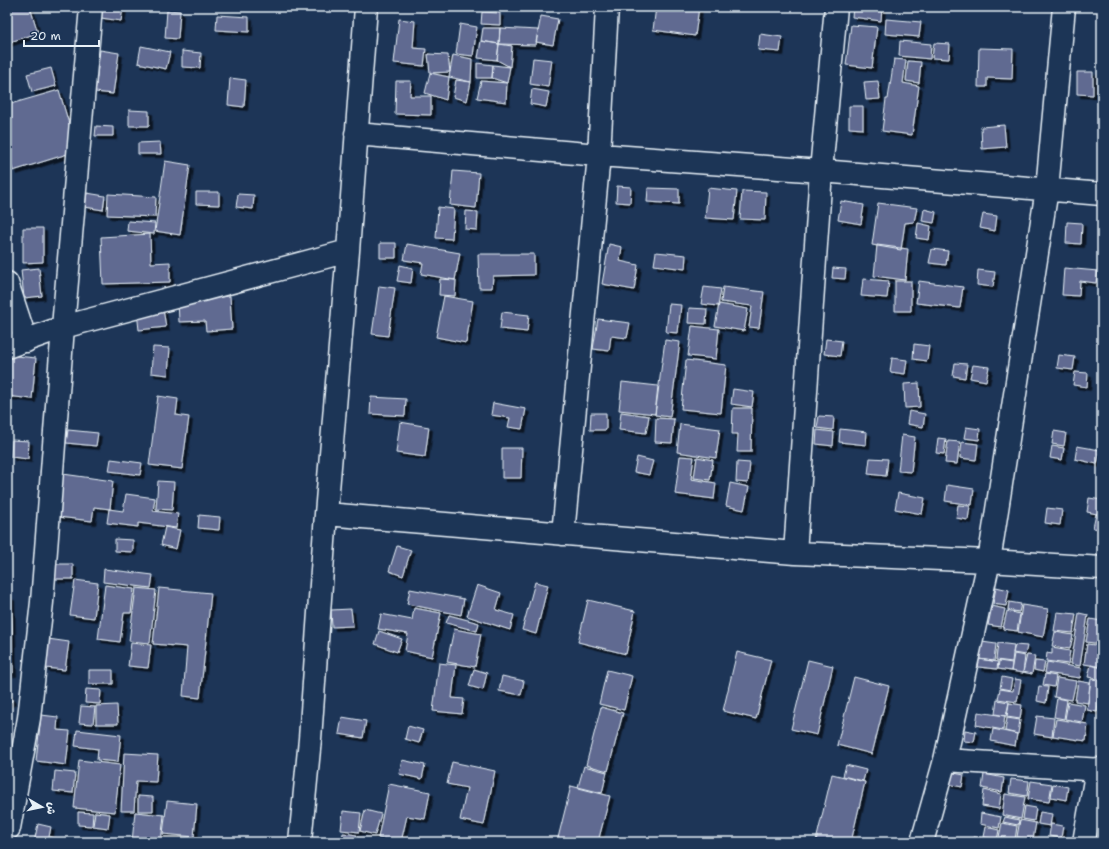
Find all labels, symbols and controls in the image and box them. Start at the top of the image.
scale bar [24,22,99,48]
text: 20 m [30,28,61,44]
north arrow [22,787,62,827]
text: ش [43,801,60,816]

